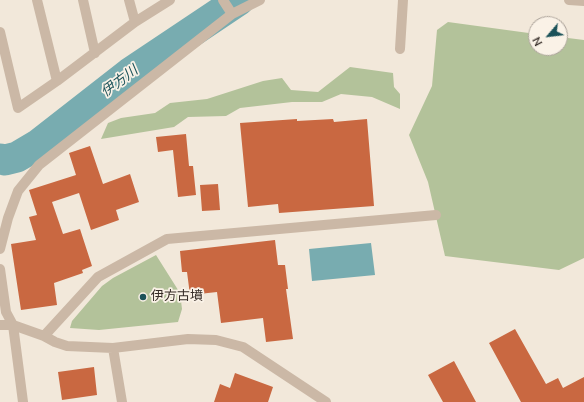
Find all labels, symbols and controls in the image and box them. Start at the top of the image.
north arrow [528,16,568,56]
text: N [529,34,546,49]
water label: 伊方川 [98,63,142,101]
place label: 伊方古墳 [151,289,203,305]
marker: 伊方古墳 [138,292,148,302]

